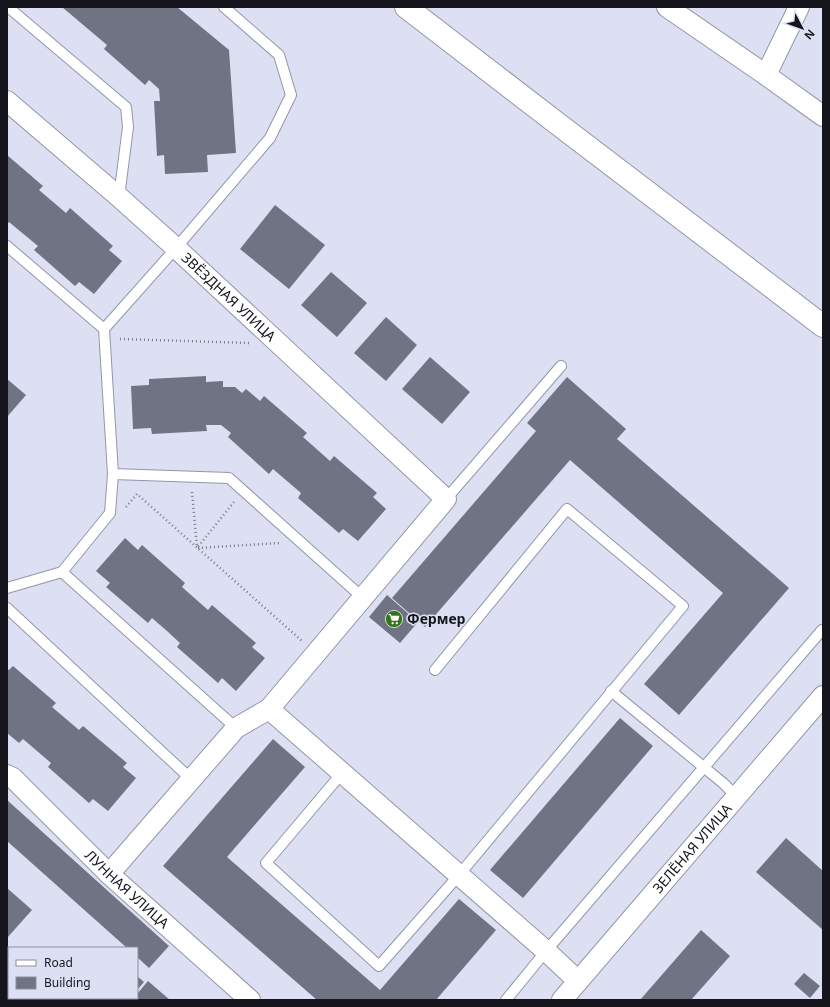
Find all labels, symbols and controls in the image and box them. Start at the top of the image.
north arrow [782,8,822,48]
text: N [801,27,819,43]
street label: ЗВЁЗДНАЯ УЛИЦА [178,248,280,345]
supermarket icon: Фермер [384,609,404,629]
place label: Фермер [407,609,466,628]
street label: ЗЕЛЁНАЯ УЛИЦА [648,799,736,897]
street label: ЛУННАЯ УЛИЦА [81,845,173,932]
legend [8,947,138,999]
text: Road [44,954,73,971]
text: Building [44,974,91,991]

